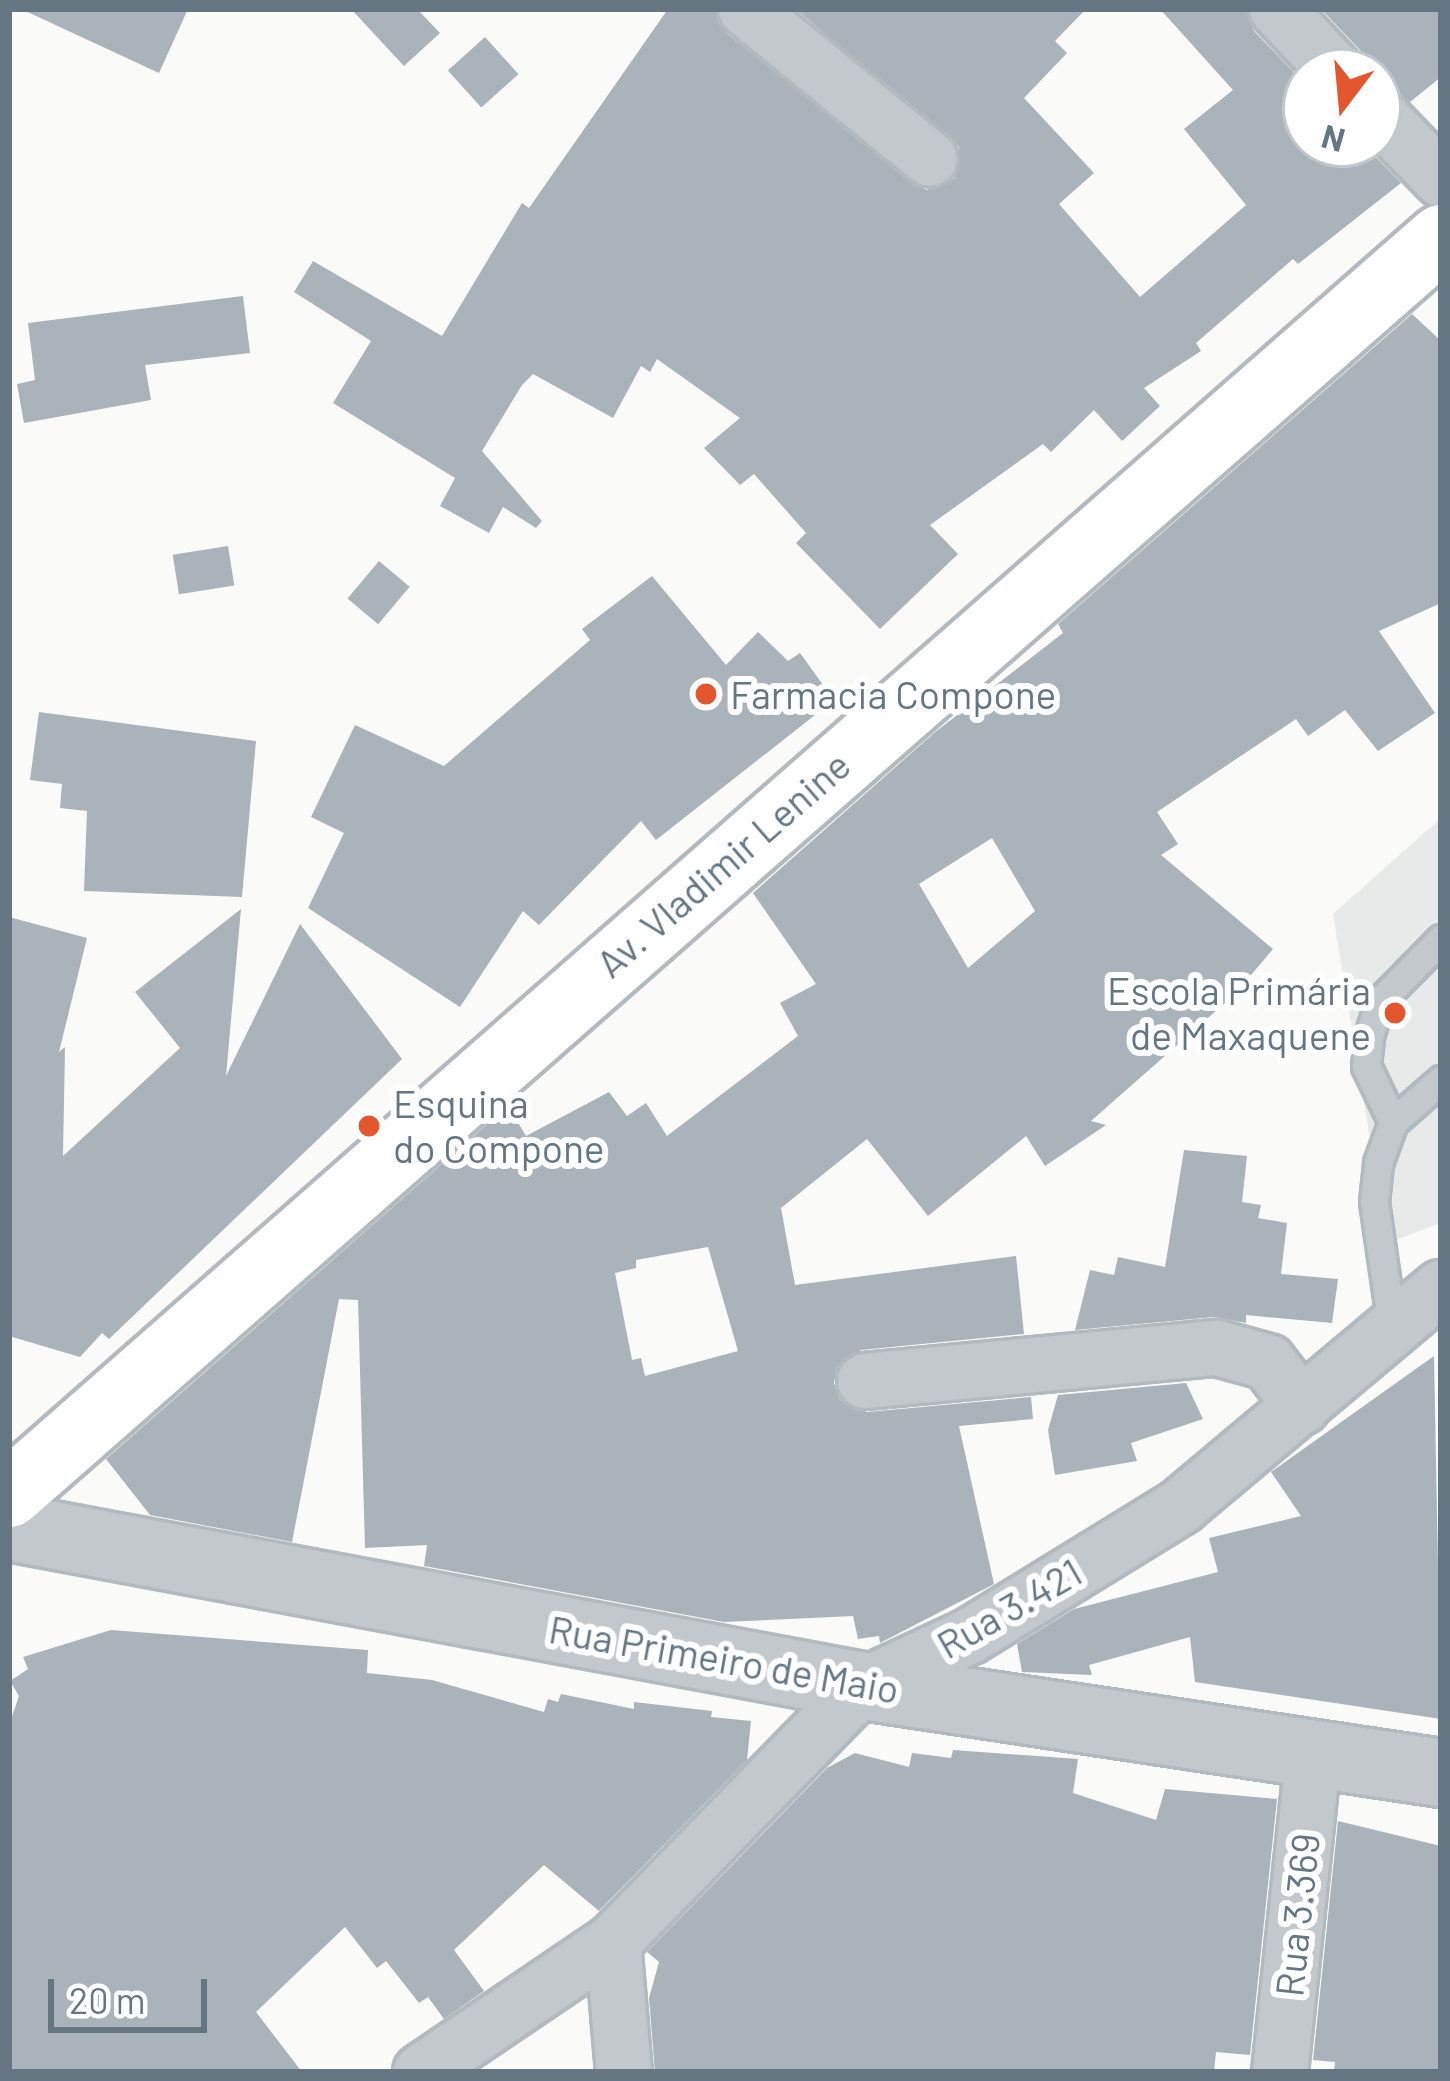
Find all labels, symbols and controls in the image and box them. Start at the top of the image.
north arrow [1282,48,1402,168]
text: N [1317,117,1349,162]
place label: Farmacia Compone [730,671,1056,717]
marker: Farmacia Compone [693,681,719,707]
street label: Av. Vladimir Lenine [587,741,859,987]
place label: Escola Primária de Maxaquene [1107,968,1371,1059]
marker: Escola Primária de Maxaquene [1382,1000,1408,1026]
place label: Esquina do Compone [393,1081,605,1172]
marker: Esquina do Compone [356,1113,382,1139]
street label: Rua 3.421 [928,1548,1090,1668]
street label: Rua Primeiro de Maio [545,1605,903,1713]
street label: Rua 3.369 [1265,1831,1329,1999]
scale bar [54,1955,213,2029]
text: 20 m [69,1978,146,2021]

